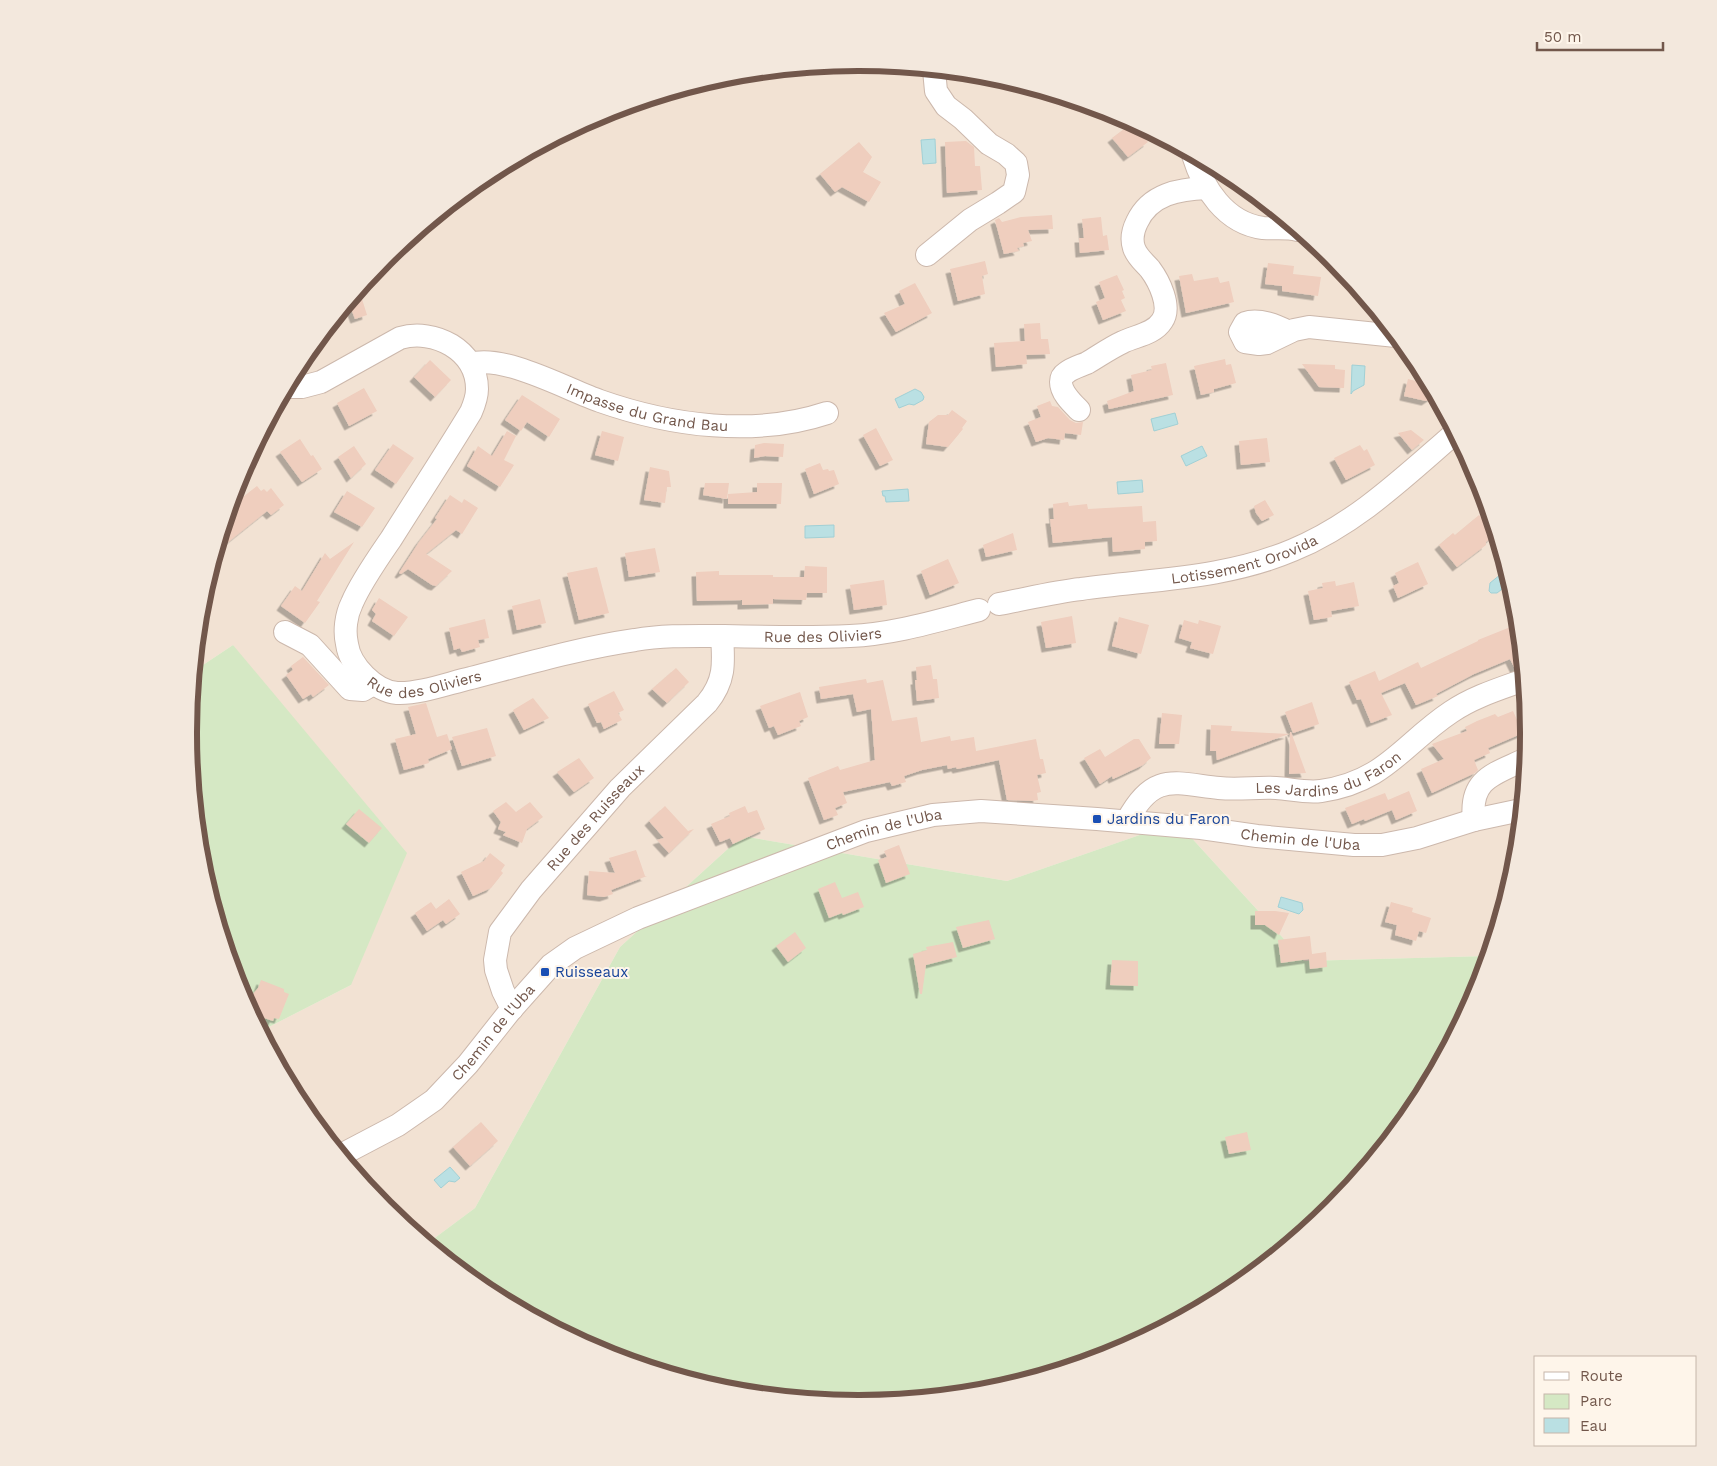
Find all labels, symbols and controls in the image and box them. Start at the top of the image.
scale bar [1537,20,1663,52]
text: 50 m [1544,28,1581,46]
street label: Impasse du Grand Bau [564,379,729,435]
street label: Lotissement Orovida [1170,531,1321,588]
street label: Rue des Oliviers [764,624,883,646]
street label: Rue des Oliviers [363,667,484,702]
street label: Les Jardins du Faron [1255,747,1405,801]
street label: Rue des Ruisseaux [543,760,648,875]
street label: Chemin de l'Uba [823,805,943,855]
place label: Jardins du Faron [1107,810,1230,828]
marker: Jardins du Faron [1091,813,1103,825]
street label: Chemin de l'Uba [1239,825,1361,854]
place label: Ruisseaux [555,963,628,981]
marker: Ruisseaux [539,966,551,978]
street label: Chemin de l'Uba [448,980,539,1085]
legend [1534,1356,1697,1446]
text: Route [1580,1367,1623,1385]
text: Parc [1580,1392,1612,1410]
text: Eau [1580,1417,1607,1435]

